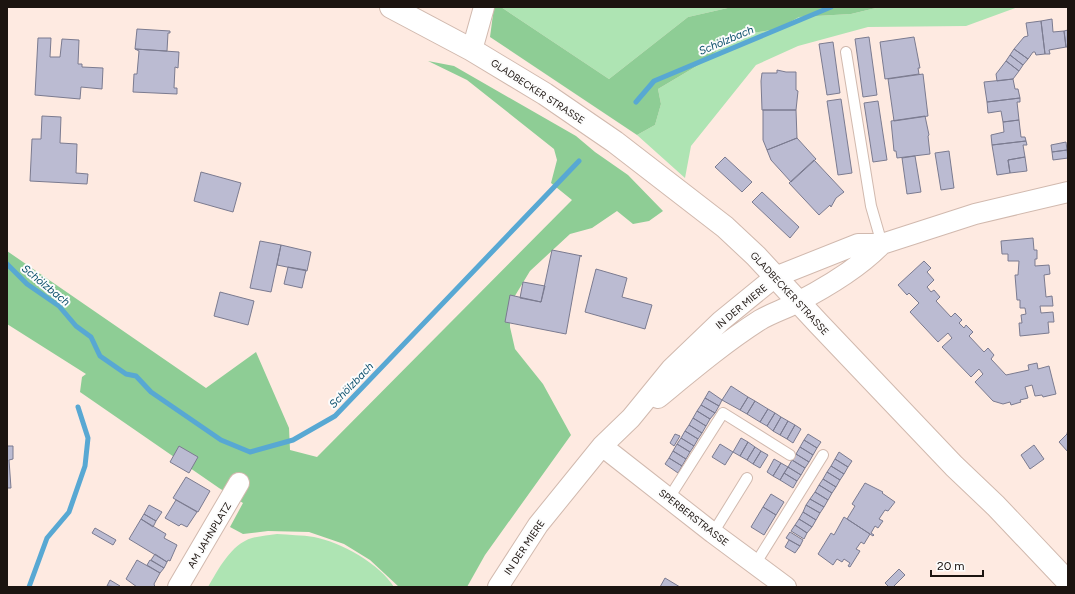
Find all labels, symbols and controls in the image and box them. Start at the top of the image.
water label: Schölzbach [697,23,755,58]
street label: GLADBECKER STRASSE [488,56,587,127]
street label: GLADBECKER STRASSE [748,249,832,338]
water label: Schölzbach [19,262,72,309]
street label: IN DER MIERE [713,281,770,332]
water label: Schölzbach [326,360,376,411]
street label: SPERBERSTRASSE [656,486,731,549]
street label: AM JAHNPLATZ [185,500,234,571]
street label: IN DER MIERE [501,517,548,577]
scale bar [931,552,983,578]
text: 20 m [937,559,965,573]

